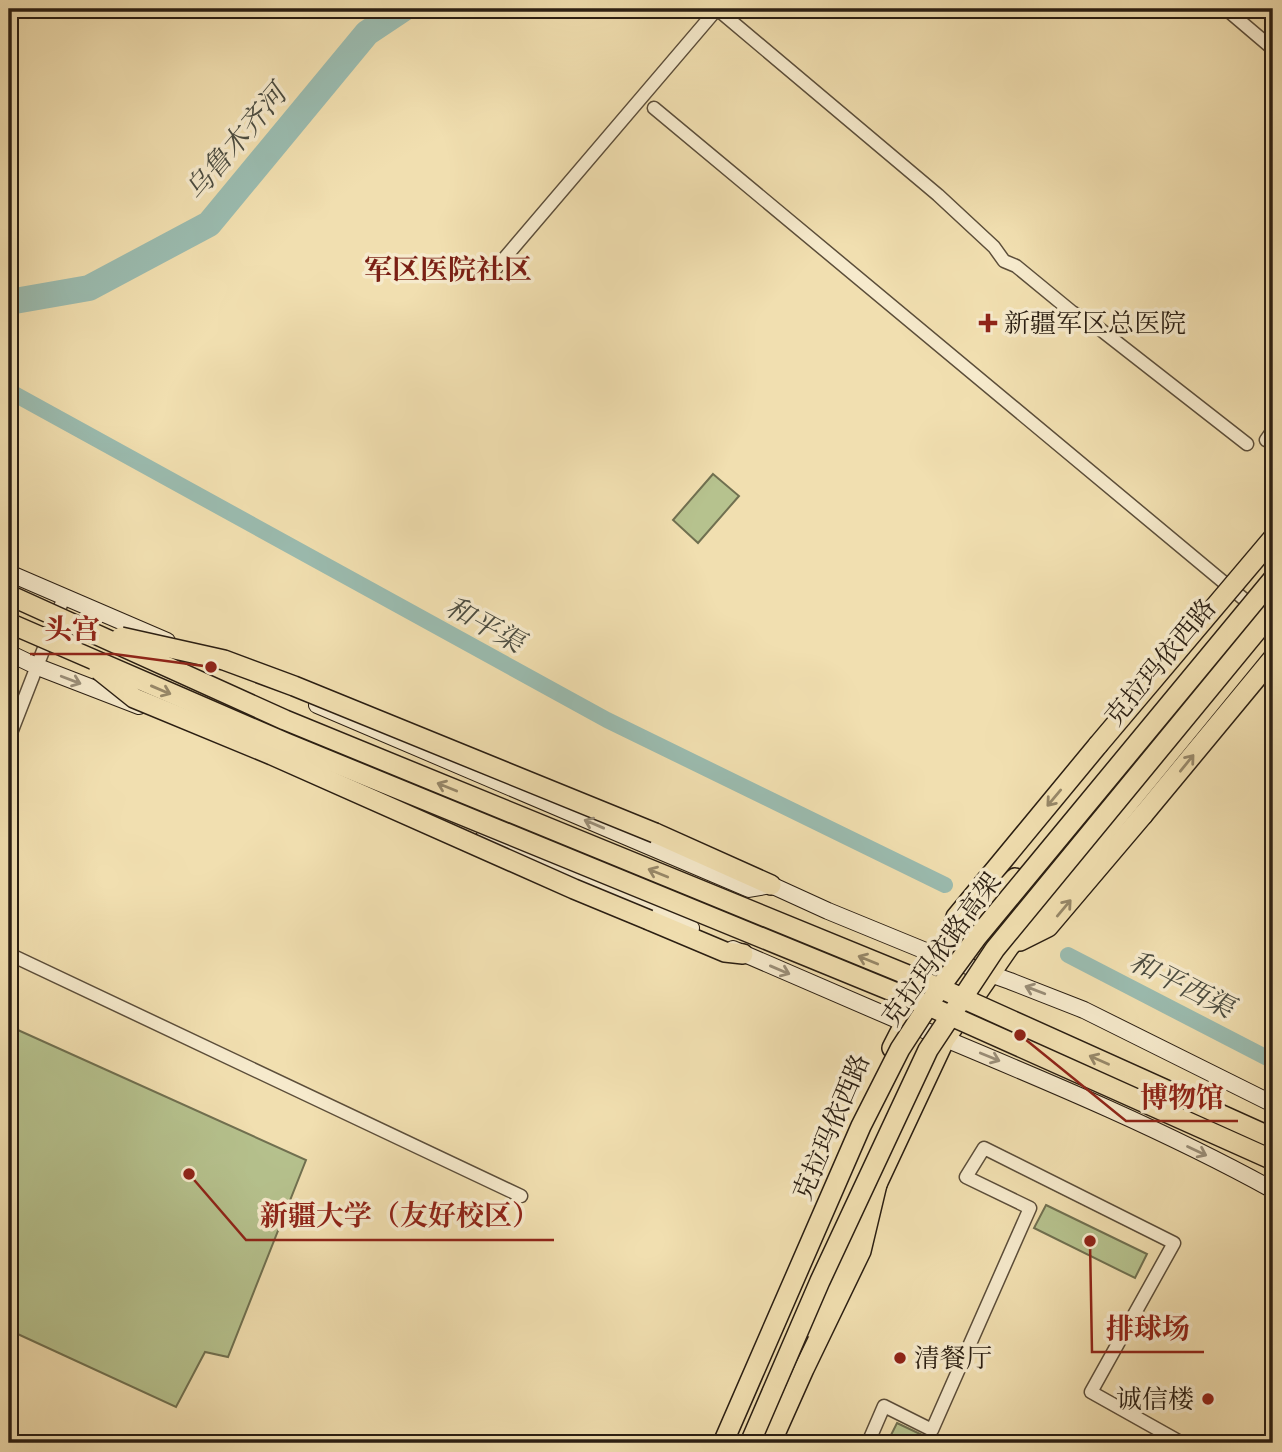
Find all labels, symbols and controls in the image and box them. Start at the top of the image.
water label: 乌鲁木齐河 [176,73,297,207]
district label: 军区医院社区 [364,251,532,287]
place label: 新疆军区总医院 [1004,306,1186,340]
marker: 新疆军区总医院 [978,313,998,333]
water label: 和平渠 [440,588,534,662]
street label: 克拉玛依西路 [1097,591,1223,733]
callout: 头宫 [30,605,114,654]
text: 头宫 [44,611,100,647]
one-way arrow [60,675,82,687]
one-way arrow [150,684,171,697]
one-way arrow [1179,754,1195,772]
one-way arrow [437,779,459,792]
one-way arrow [1046,788,1062,806]
one-way arrow [584,817,605,830]
street label: 克拉玛依路高架 [874,865,1008,1033]
one-way arrow [647,866,669,879]
one-way arrow [1056,899,1072,917]
water label: 和平西渠 [1124,943,1244,1027]
one-way arrow [858,952,879,965]
one-way arrow [769,964,790,977]
one-way arrow [1024,983,1046,996]
street label: 克拉玛依西路 [785,1049,877,1205]
one-way arrow [979,1051,1001,1064]
one-way arrow [1089,1053,1110,1066]
callout: 博物馆 [1126,1072,1238,1121]
text: 博物馆 [1140,1079,1224,1115]
one-way arrow [1186,1145,1207,1158]
callout: 新疆大学（友好校区） [246,1191,554,1240]
text: 新疆大学（友好校区） [260,1197,540,1233]
callout: 排球场 [1092,1303,1204,1352]
text: 排球场 [1106,1310,1190,1346]
place label: 清餐厅 [914,1341,992,1375]
marker: 清餐厅 [892,1350,908,1366]
place label: 诚信楼 [1116,1382,1194,1416]
marker: 诚信楼 [1200,1391,1216,1407]

